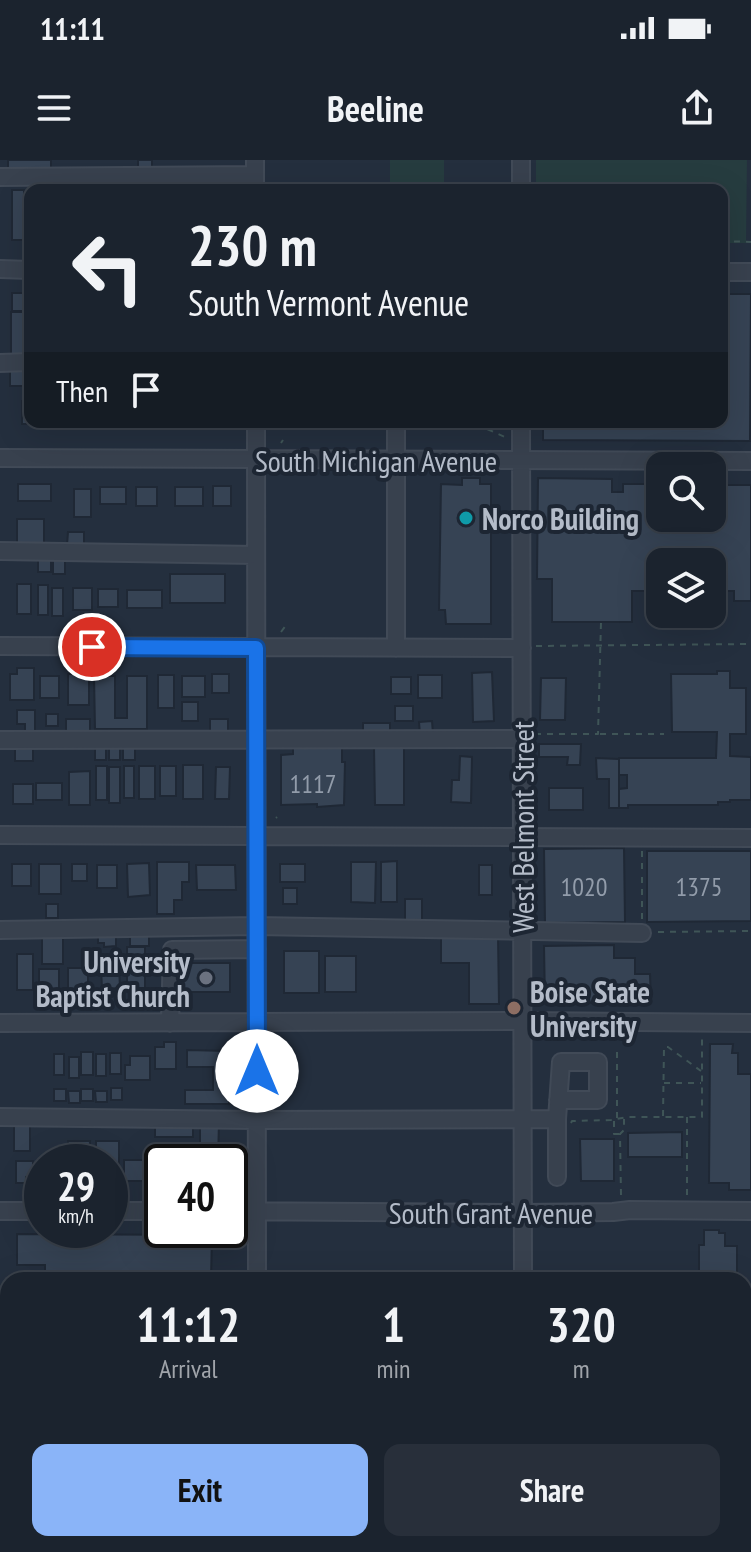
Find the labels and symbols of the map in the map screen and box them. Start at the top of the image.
street label: South Michigan Avenue [255,441,497,480]
place label: Norco Building [482,499,639,538]
marker: Norco Building [457,509,475,527]
pin [58,613,126,681]
street label: West Belmont Street [503,720,542,933]
house number: 1117 [290,767,336,800]
house number: 1020 [561,870,607,903]
house number: 1375 [676,870,722,903]
place label: University Baptist Church [36,942,191,1015]
marker: University Baptist Church [197,969,215,987]
place label: Boise State University [530,972,650,1045]
marker: Boise State University [505,999,523,1017]
position arrow [215,1029,299,1113]
speed limit sign: 40 [144,1144,248,1248]
street label: South Grant Avenue [389,1193,593,1232]

